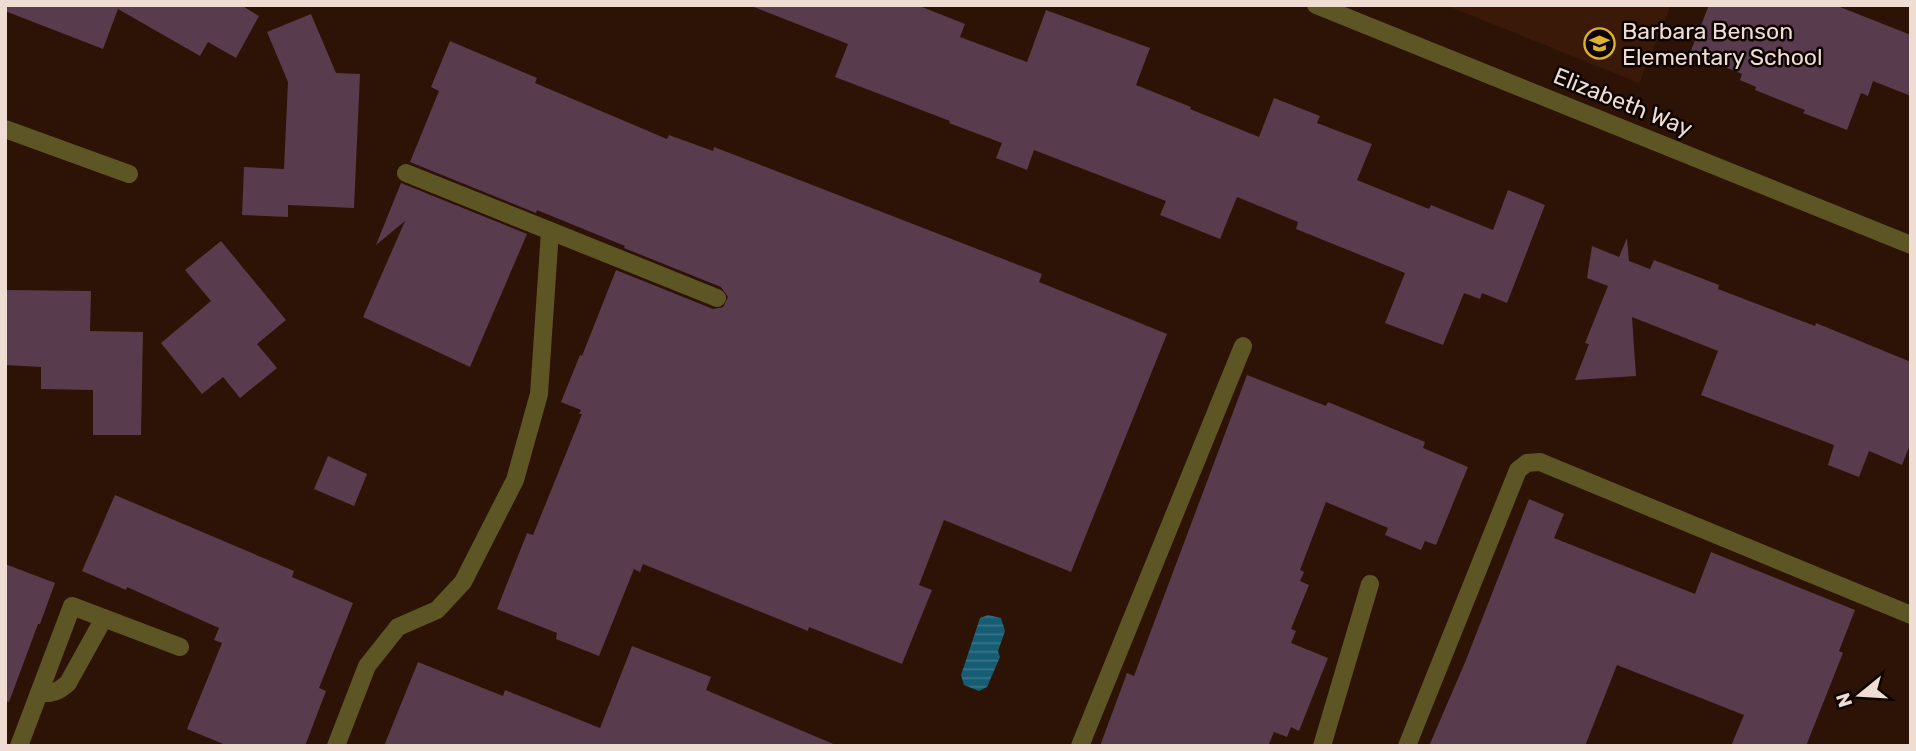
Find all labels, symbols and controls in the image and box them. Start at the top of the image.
place label: Barbara Benson Elementary School [1622,17,1823,71]
school or university icon: Barbara Benson Elementary School [1582,27,1616,61]
street label: Elizabeth Way [1549,61,1697,143]
north arrow [1825,660,1895,730]
text: N [1831,690,1857,710]

